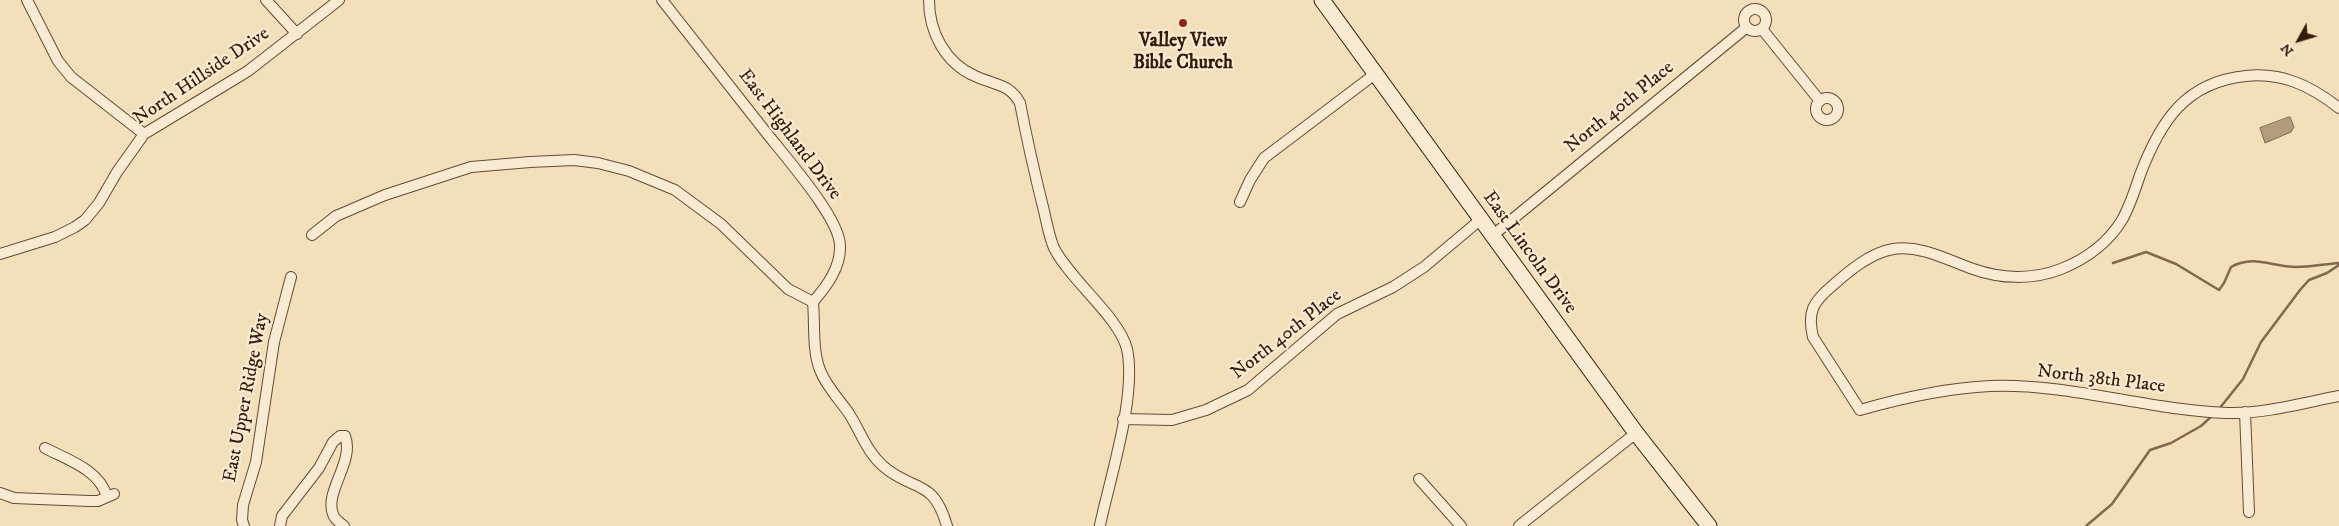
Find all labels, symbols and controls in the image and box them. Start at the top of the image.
north arrow [2274,15,2324,65]
marker: Valley View Bible Church [1177,17,1189,29]
street label: North Hillside Drive [130,23,274,131]
place label: Valley View Bible Church [1133,31,1233,75]
text: N [2277,39,2298,60]
street label: North 40th Place [1561,57,1679,159]
street label: East Highland Drive [732,65,846,205]
street label: East Lincoln Drive [1477,187,1581,319]
street label: North 40th Place [1227,285,1347,385]
street label: East Upper Ridge Way [219,311,275,485]
street label: North 38th Place [2036,361,2166,399]

